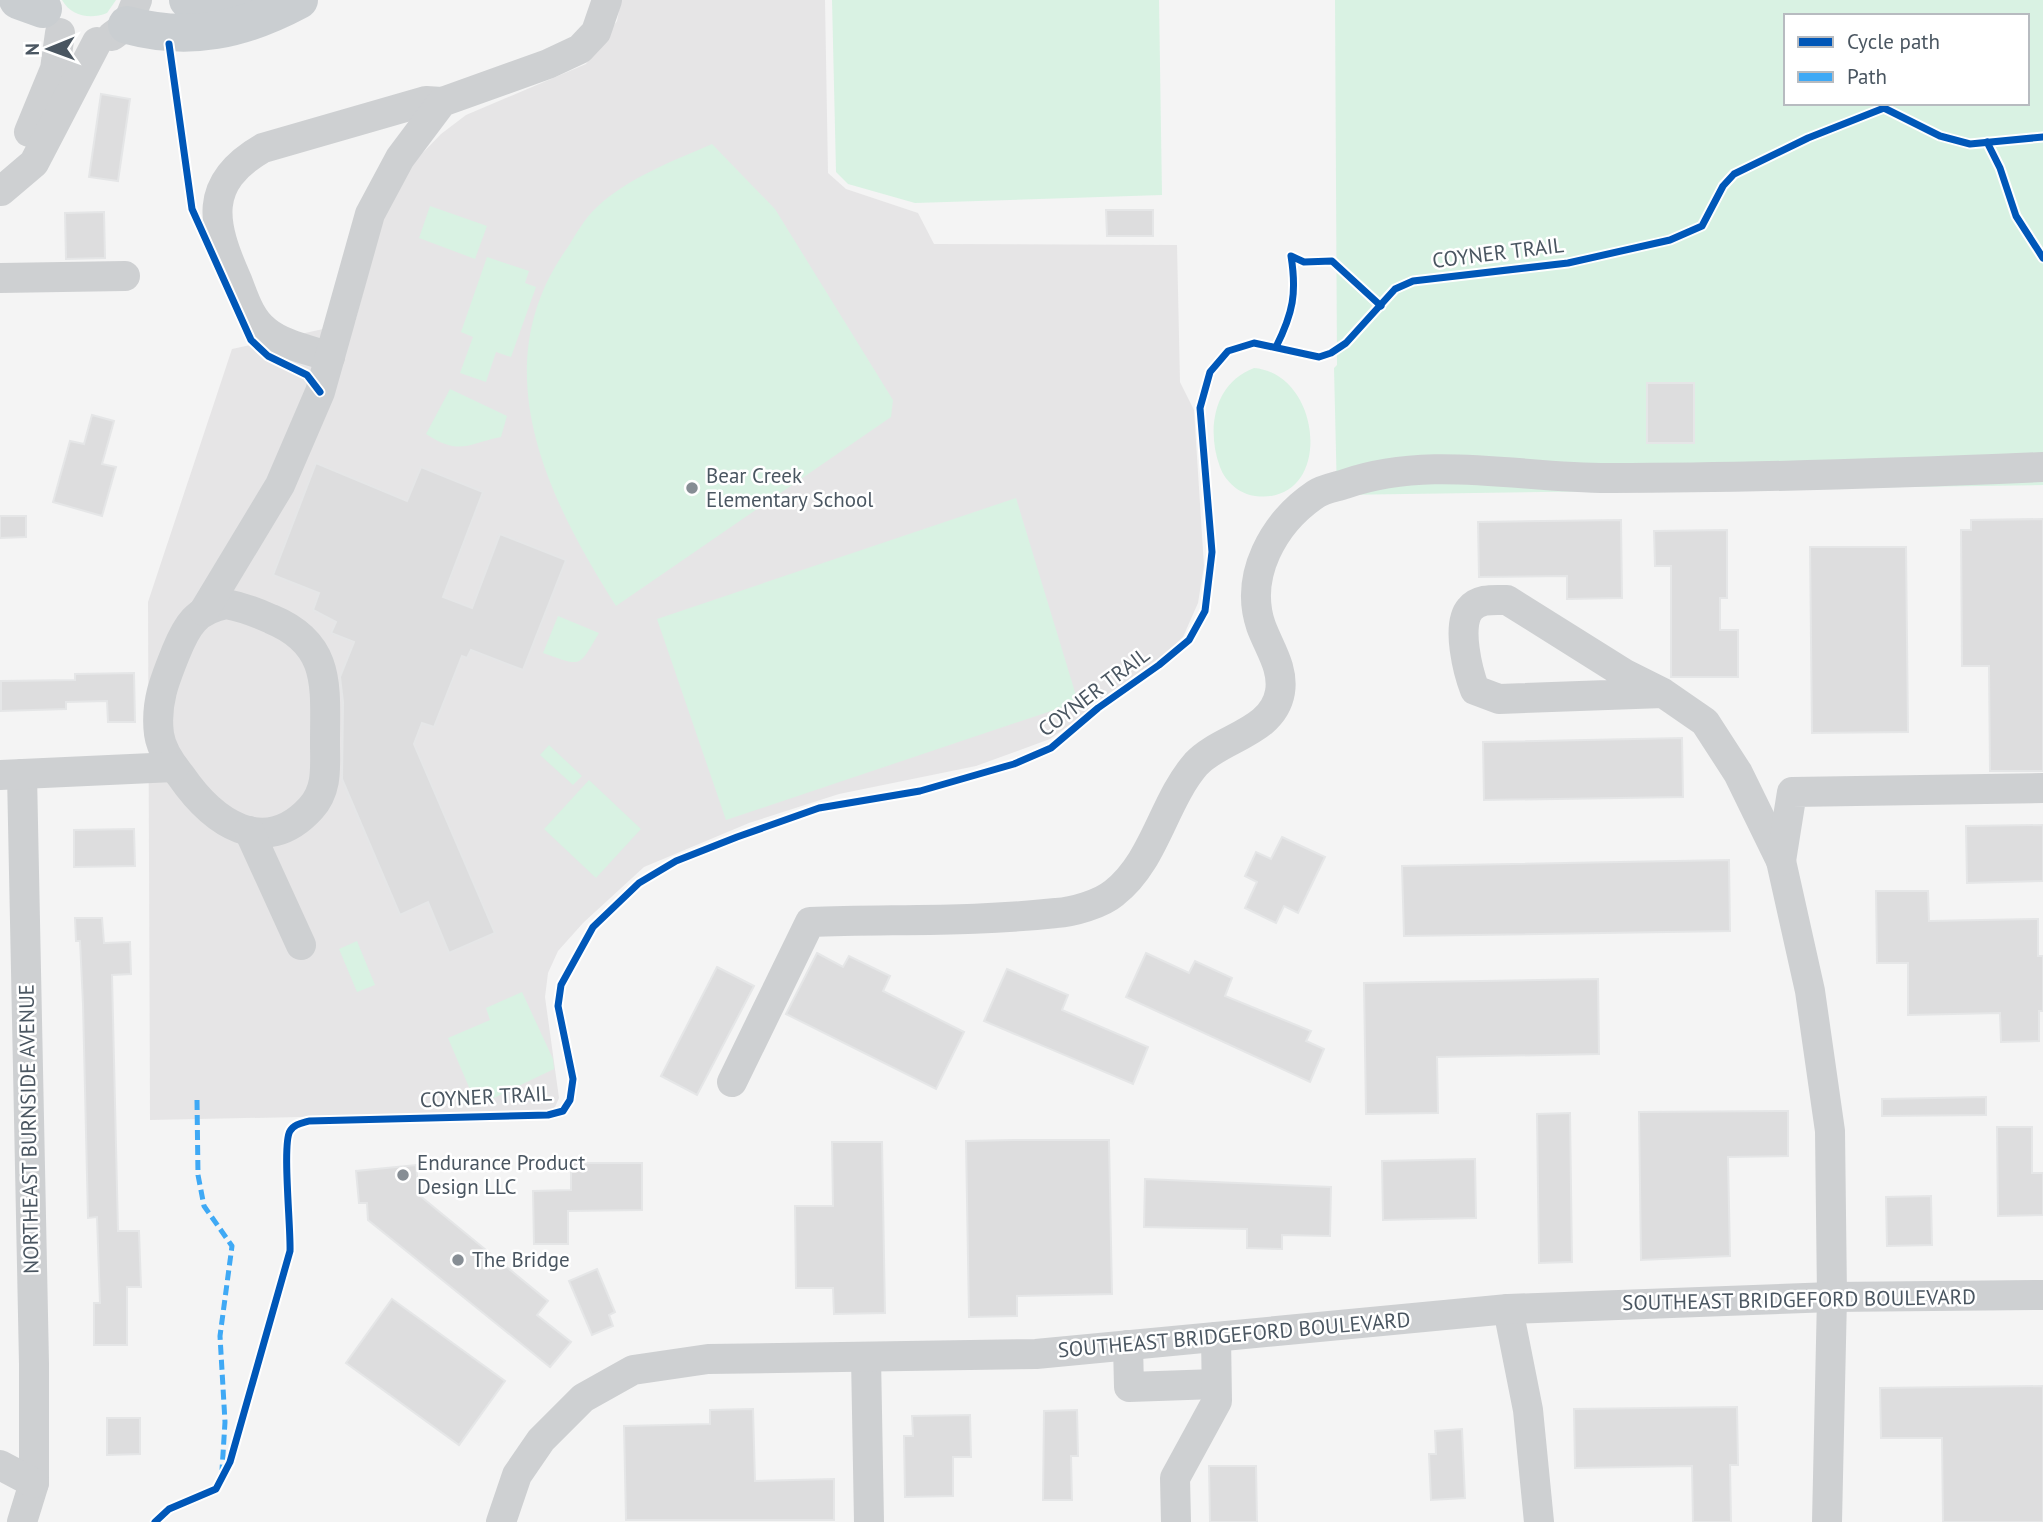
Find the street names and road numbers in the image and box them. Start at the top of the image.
street label: COYNER TRAIL [1431,231,1565,274]
street label: COYNER TRAIL [1033,641,1155,742]
street label: NORTHEAST BURNSIDE AVENUE [12,984,45,1274]
street label: COYNER TRAIL [419,1080,553,1113]
street label: SOUTHEAST BRIDGEFORD BOULEVARD [1622,1283,1976,1316]
street label: SOUTHEAST BRIDGEFORD BOULEVARD [1057,1306,1411,1363]

